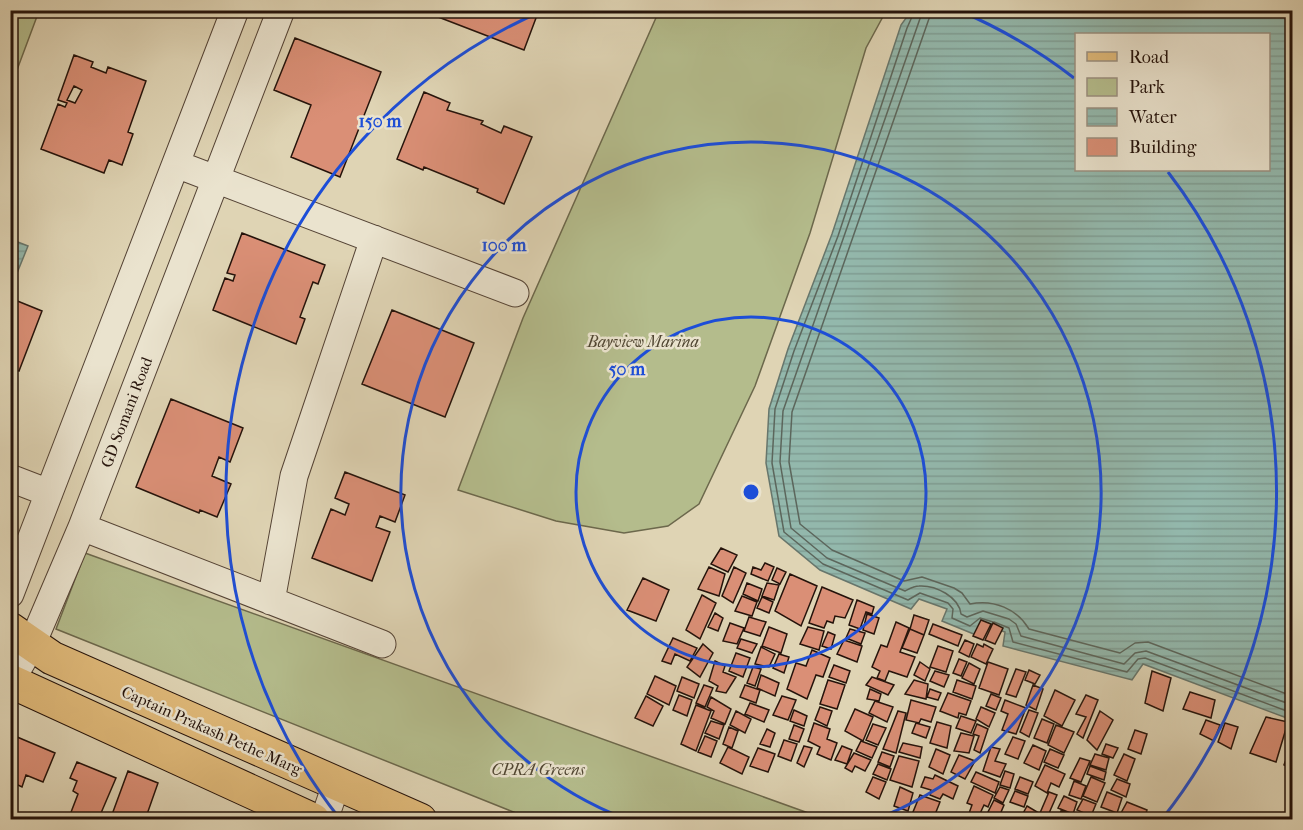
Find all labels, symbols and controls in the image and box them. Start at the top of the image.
legend [1075,33,1270,171]
text: Road [1129,47,1169,68]
text: Park [1129,77,1166,98]
text: Water [1128,107,1177,128]
text: 150 m [359,111,402,132]
text: Building [1129,137,1197,158]
text: 100 m [481,235,528,256]
park label: Bayview Marina [586,332,699,351]
street label: GD Somani Road [97,354,156,470]
text: 50 m [609,359,646,380]
centre of rings [741,482,761,502]
street label: Captain Prakash Pethe Marg [119,682,305,779]
park label: CPRA Greens [491,760,586,779]

